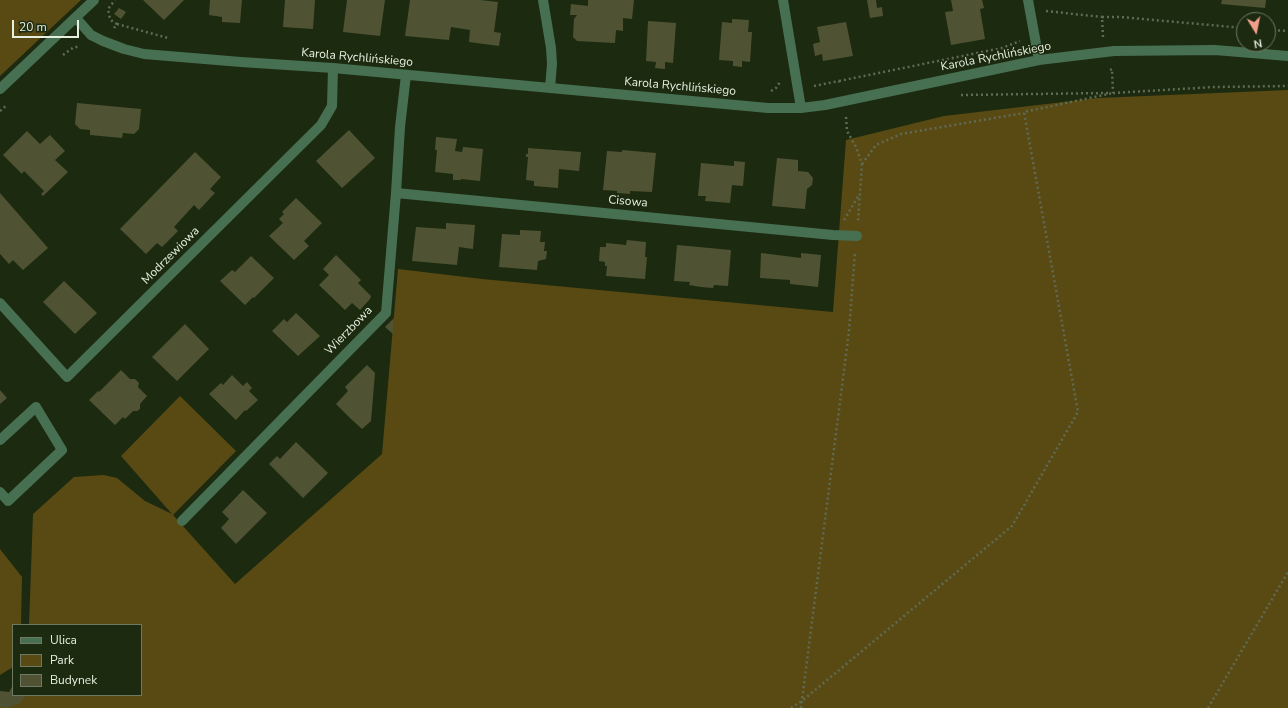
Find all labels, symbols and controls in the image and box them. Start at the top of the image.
scale bar [14,12,81,38]
north arrow [1236,12,1276,52]
text: 20 m [19,19,47,35]
text: N [1253,35,1263,51]
street label: Karola Rychlińskiego [940,39,1052,75]
street label: Karola Rychlińskiego [301,46,413,70]
street label: Karola Rychlińskiego [624,75,736,99]
street label: Cisowa [608,193,648,211]
street label: Modrzewiowa [139,224,203,288]
street label: Wierzbowa [322,304,376,358]
legend [12,624,142,696]
text: Ulica [50,632,77,648]
text: Park [50,652,74,668]
text: Budynek [50,672,97,688]

